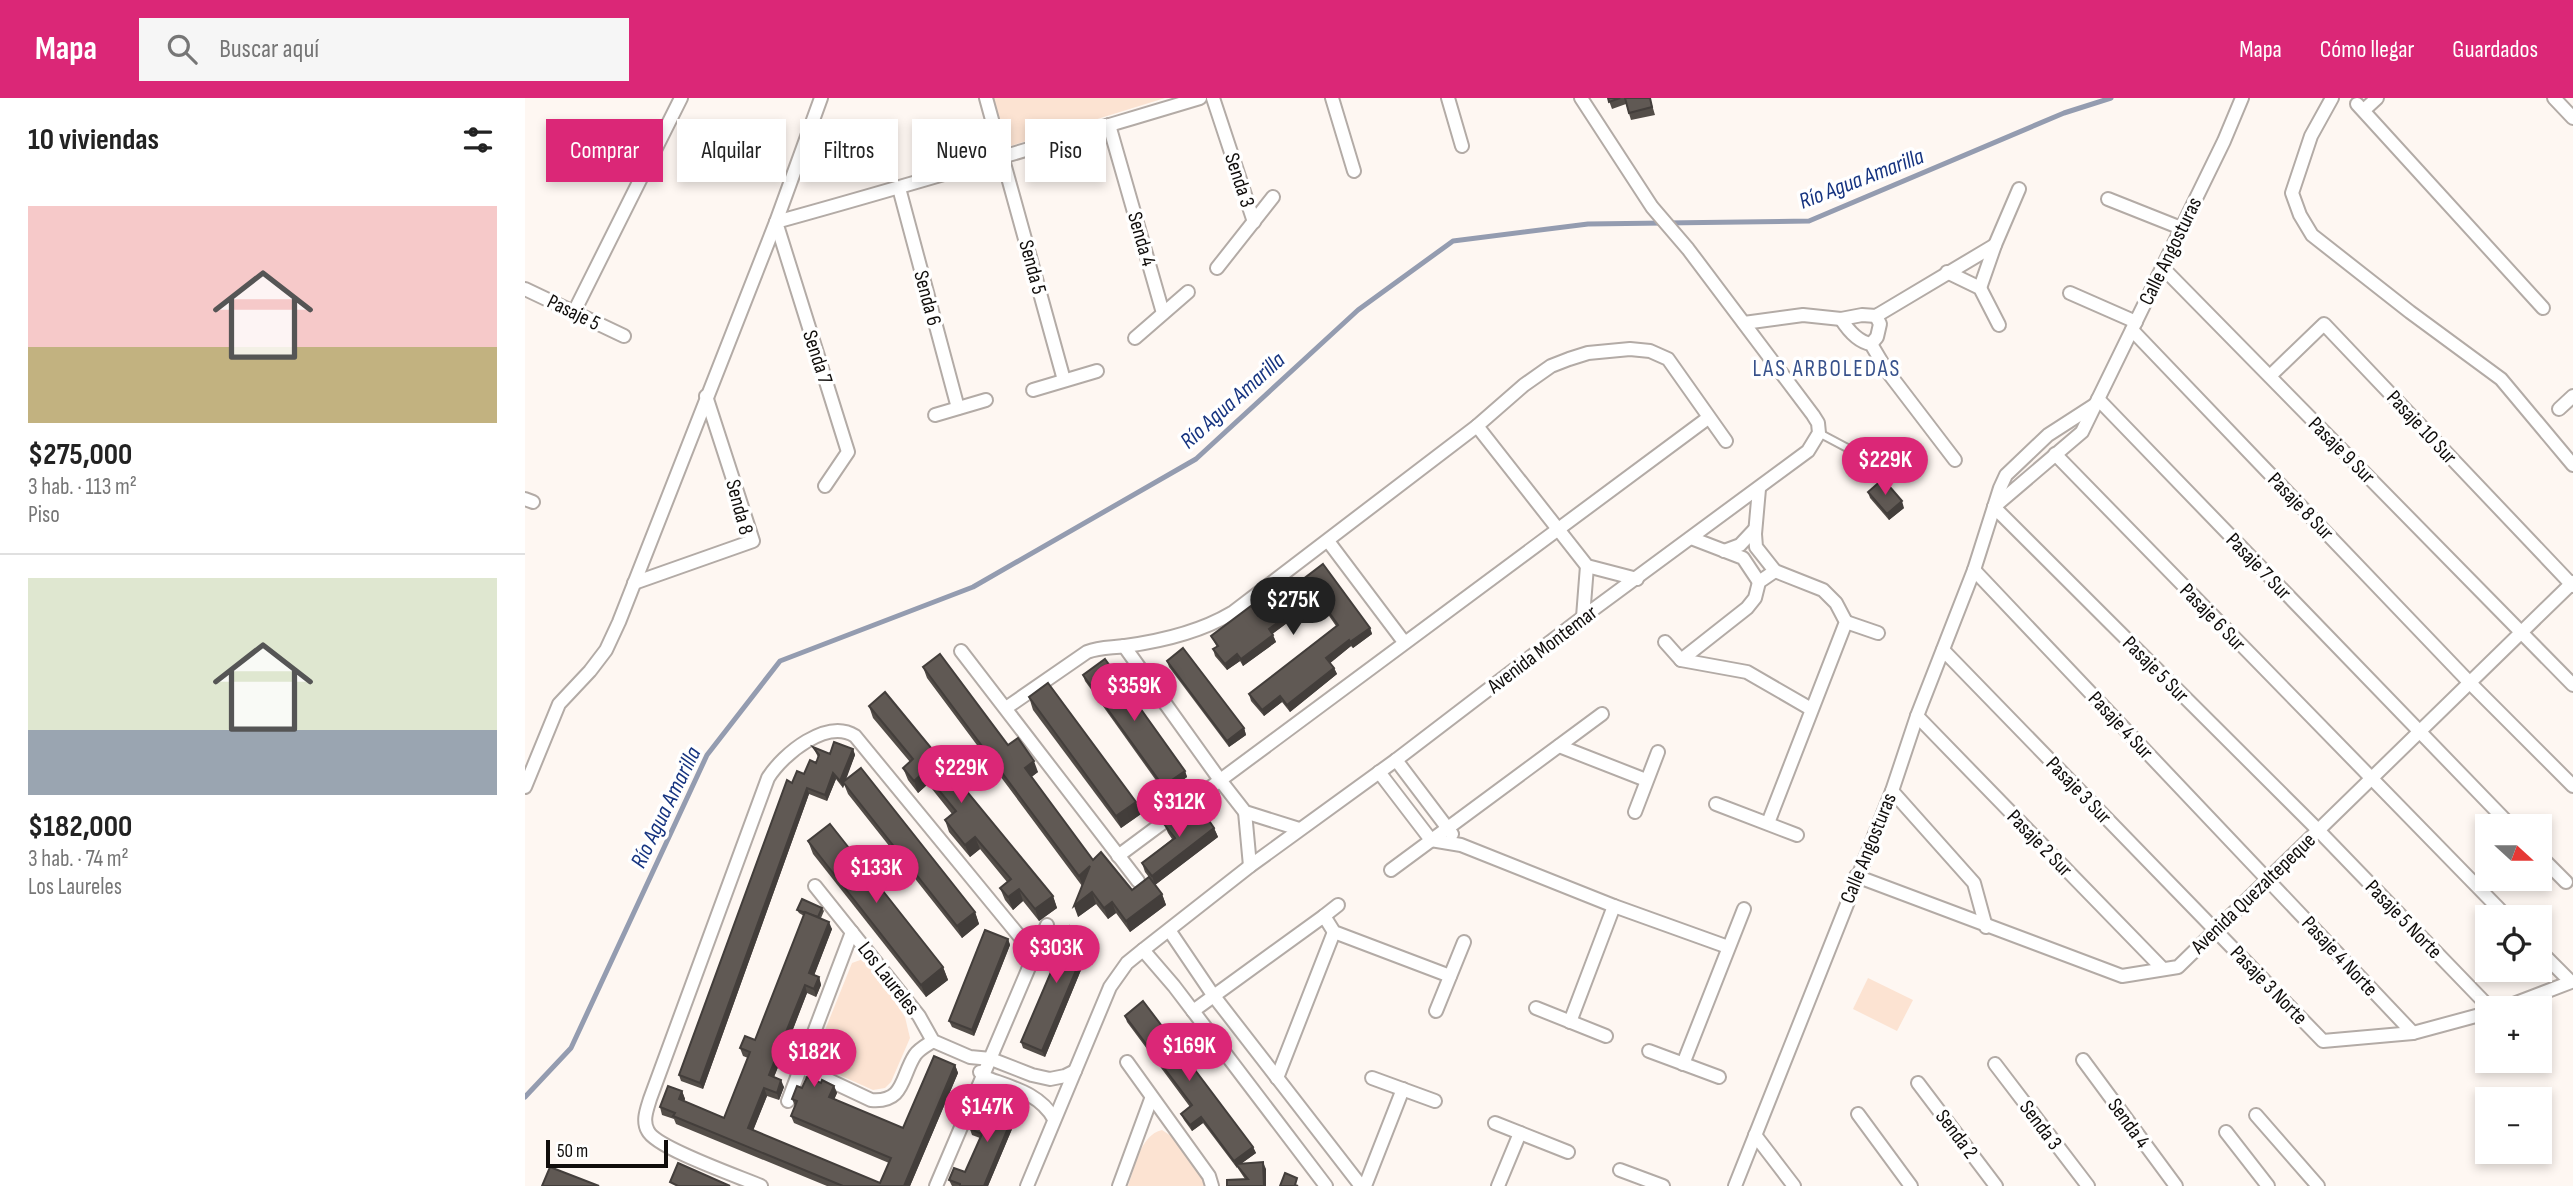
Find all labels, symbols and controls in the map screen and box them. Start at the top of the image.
search box [139,18,629,81]
text: Mapa [35,29,97,69]
icon: search [163,30,201,68]
text: Buscar aquí [219,34,319,65]
text: Mapa [2239,35,2282,64]
text: Cómo llegar [2320,35,2414,64]
text: Guardados [2452,35,2538,64]
chip: Comprar [546,119,663,182]
chip: Alquilar [677,119,786,182]
chip: Filtros [800,119,898,182]
chip: Nuevo [912,119,1011,182]
chip: Piso [1025,119,1106,182]
icon: filters [459,121,497,159]
text: 10 viviendas [28,122,159,158]
water label: Río Agua Amarilla [1795,142,1928,216]
street label: Senda 3 [1219,150,1260,210]
street label: Calle Angosturas [2134,193,2207,309]
street label: Senda 4 [1122,209,1161,269]
street label: Senda 5 [1013,237,1052,297]
icon: home [200,252,326,378]
street label: Senda 6 [908,268,947,328]
street label: Pasaje 5 [543,289,605,336]
street label: Senda 7 [797,327,838,388]
water label: Río Agua Amarilla [1175,346,1291,455]
district label: LAS ARBOLEDAS [1753,355,1901,383]
street label: Pasaje 10 Sur [2381,385,2462,469]
street label: Pasaje 9 Sur [2303,412,2380,489]
text: $275,000 [28,437,132,473]
pin: $229K [1836,438,1934,497]
text: $229K [1858,446,1912,474]
street label: Pasaje 8 Sur [2262,467,2339,545]
text: 3 hab. · 113 m² [28,473,137,501]
street label: Senda 8 [720,477,759,537]
text: Piso [28,501,60,529]
street label: Pasaje 7 Sur [2221,528,2297,605]
pin: $275K [1244,578,1342,637]
street label: Pasaje 6 Sur [2174,578,2251,656]
text: $275K [1266,586,1320,614]
street label: Avenida Montemar [1482,600,1602,699]
icon: home [200,624,326,750]
street label: Pasaje 5 Sur [2117,631,2194,708]
pin: $359K [1085,664,1183,723]
text: $359K [1107,672,1161,700]
street label: Pasaje 4 Sur [2083,686,2158,764]
water label: Río Agua Amarilla [625,742,708,873]
pin: $229K [912,746,1010,805]
street label: Pasaje 3 Sur [2041,752,2117,829]
text: $229K [934,754,988,782]
pin: $312K [1130,780,1228,839]
text: $312K [1153,788,1205,816]
street label: Calle Angosturas [1835,789,1902,907]
street label: Pasaje 2 Sur [2002,805,2078,882]
text: $182,000 [28,809,132,845]
north arrow [2475,814,2551,891]
map controls [2475,814,2552,1164]
street label: Avenida Quezaltepeque [2185,828,2321,960]
text: 3 hab. · 74 m² [28,845,129,873]
pin: $133K [827,846,925,905]
text: $133K [850,854,902,882]
text: Los Laureles [28,873,122,901]
street label: Pasaje 5 Norte [2360,875,2447,964]
button: locate [2475,905,2552,982]
street label: Pasaje 4 Norte [2296,911,2383,1002]
pin: $303K [1007,926,1105,985]
text: $303K [1029,934,1083,962]
street label: Los Laureles [852,937,925,1020]
street label: Pasaje 3 Norte [2225,941,2312,1030]
button: + [2475,996,2552,1073]
pin: $169K [1140,1024,1238,1083]
pin: $182K [765,1030,863,1089]
text: $169K [1162,1032,1216,1060]
text: $182K [787,1038,841,1066]
pin: $147K [938,1084,1036,1144]
button: − [2475,1087,2552,1164]
text: $147K [961,1093,1013,1121]
street label: Senda 4 [2102,1094,2155,1153]
street label: Senda 3 [2014,1096,2067,1155]
street label: Senda 2 [1930,1105,1983,1164]
scale bar [546,1137,669,1169]
text: 50 m [557,1140,588,1163]

